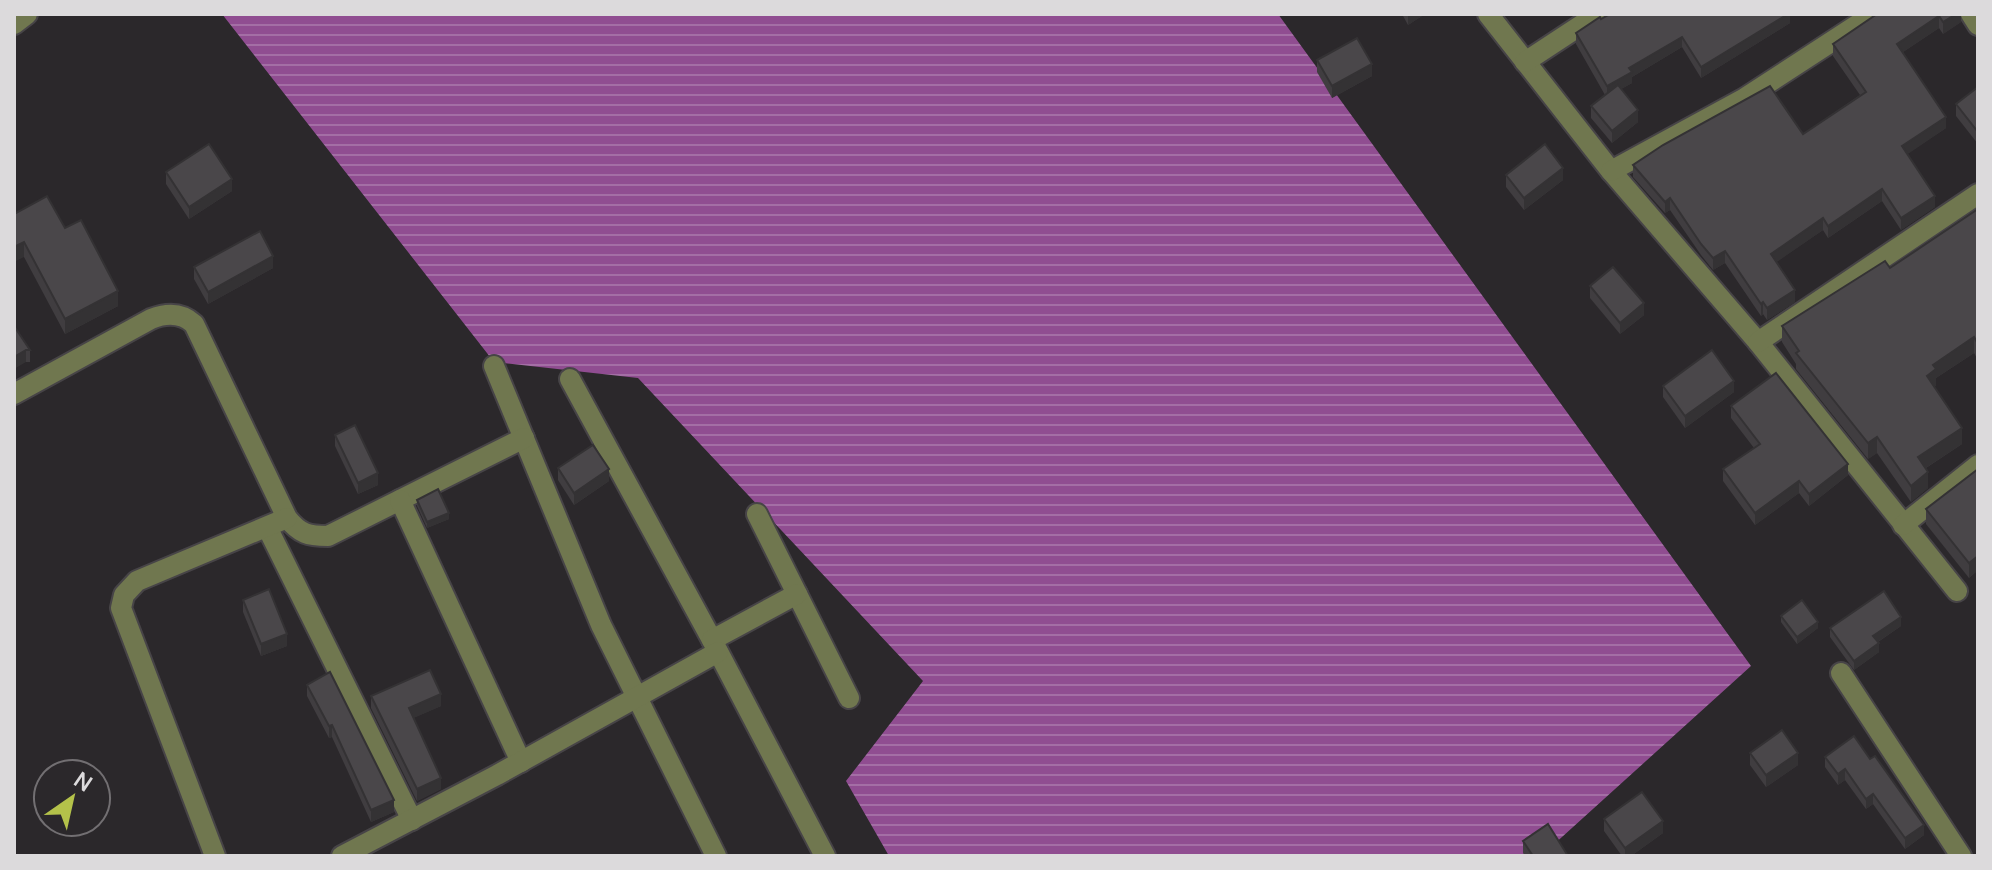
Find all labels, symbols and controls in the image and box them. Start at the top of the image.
north arrow [32,758,112,838]
text: N [68,765,98,798]

